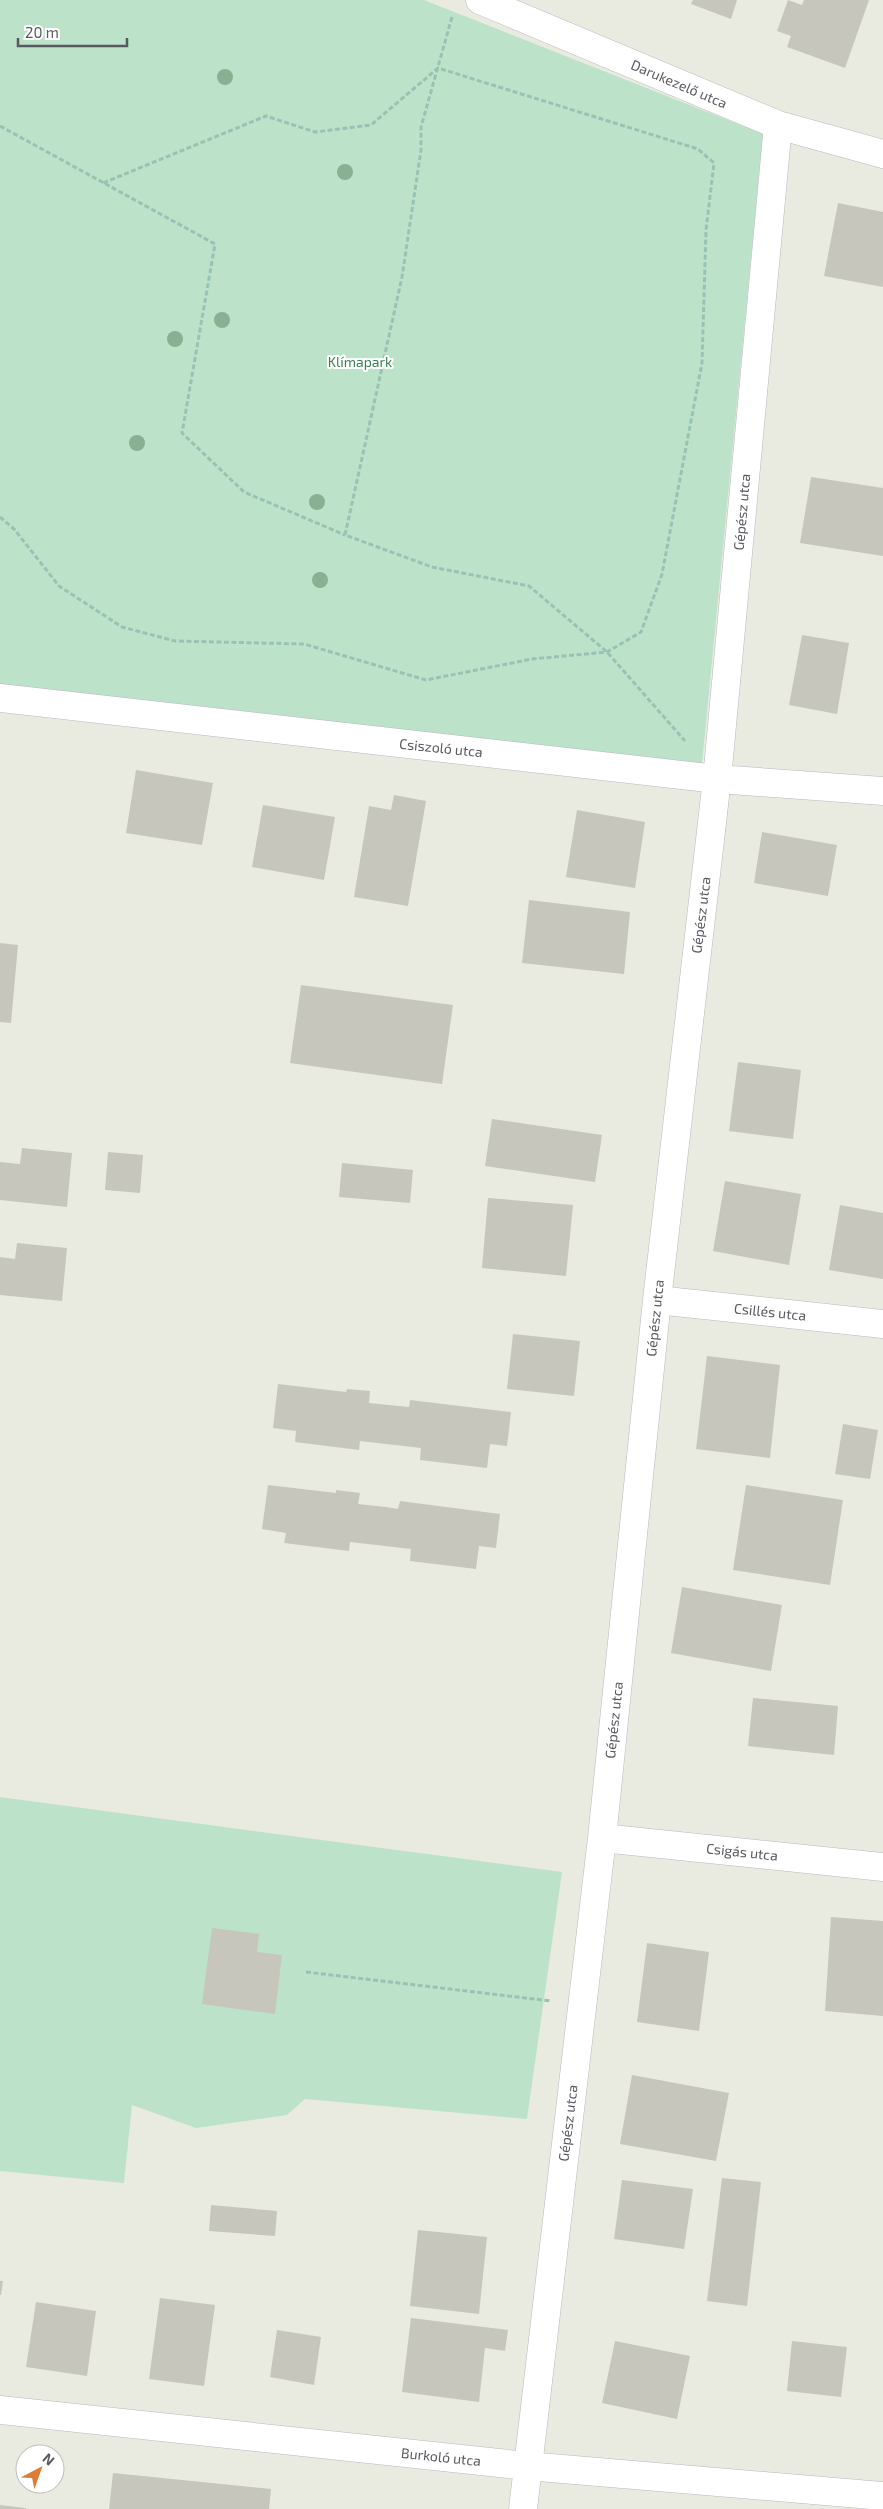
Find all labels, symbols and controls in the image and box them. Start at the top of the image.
scale bar [18,15,126,47]
text: 20 m [25,23,59,41]
street label: Darukezelő utca [629,56,730,111]
park label: Klímapark [328,353,392,370]
street label: Gépész utca [730,473,753,551]
street label: Csiszoló utca [398,735,484,760]
street label: Gépész utca [687,876,714,954]
street label: Gépész utca [642,1279,667,1357]
street label: Csillés utca [733,1299,807,1324]
street label: Gépész utca [601,1681,626,1759]
street label: Csigás utca [705,1839,779,1864]
street label: Gépész utca [554,2084,581,2162]
north arrow [15,2444,65,2494]
street label: Burkoló utca [400,2444,482,2469]
text: N [39,2449,58,2469]

